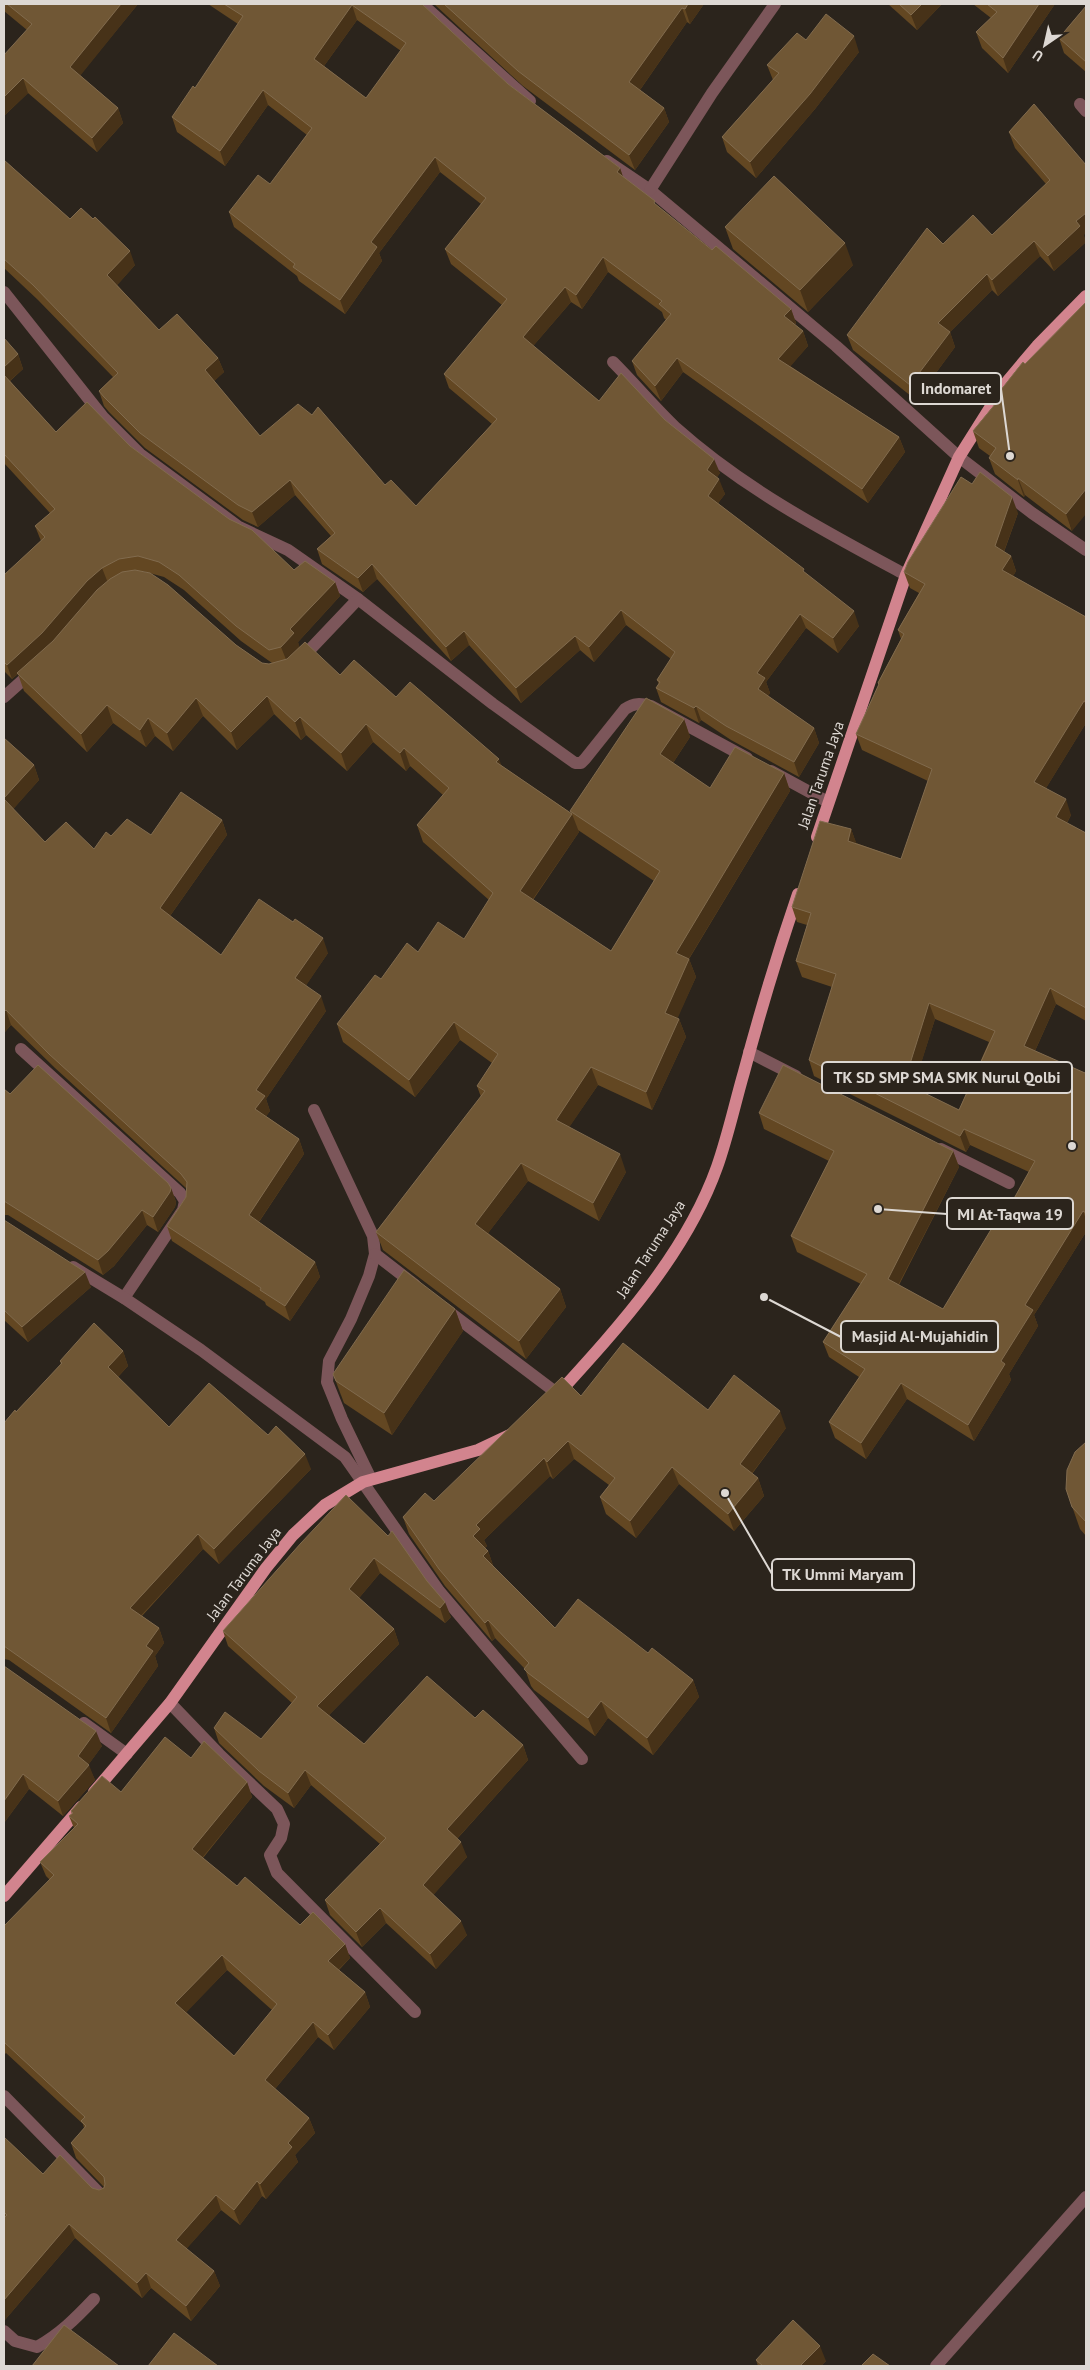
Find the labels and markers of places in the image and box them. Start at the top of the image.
callout: Indomaret [910,373,1001,404]
callout: TK SD SMP SMA SMK Nurul Qolbi [822,1062,1072,1093]
callout: MI At-Taqwa 19 [947,1198,1073,1229]
callout: Masjid Al-Mujahidin [841,1321,998,1352]
callout: TK Ummi Maryam [772,1559,914,1590]

